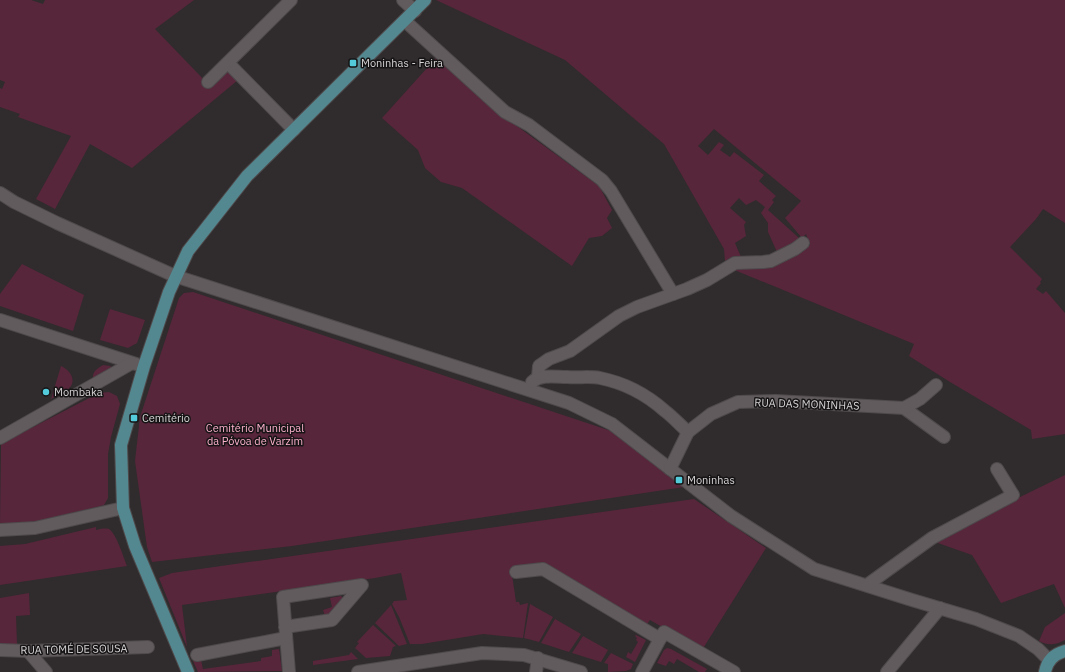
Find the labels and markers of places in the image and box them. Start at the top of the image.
place label: Moninhas - Feira [361,56,443,70]
marker: Moninhas - Feira [348,58,358,68]
place label: Mombaka [54,385,103,399]
marker: Mombaka [41,387,51,397]
place label: Cemitério [142,411,190,425]
marker: Cemitério [129,413,139,423]
place label: Moninhas [687,473,735,487]
marker: Moninhas [674,475,684,485]

